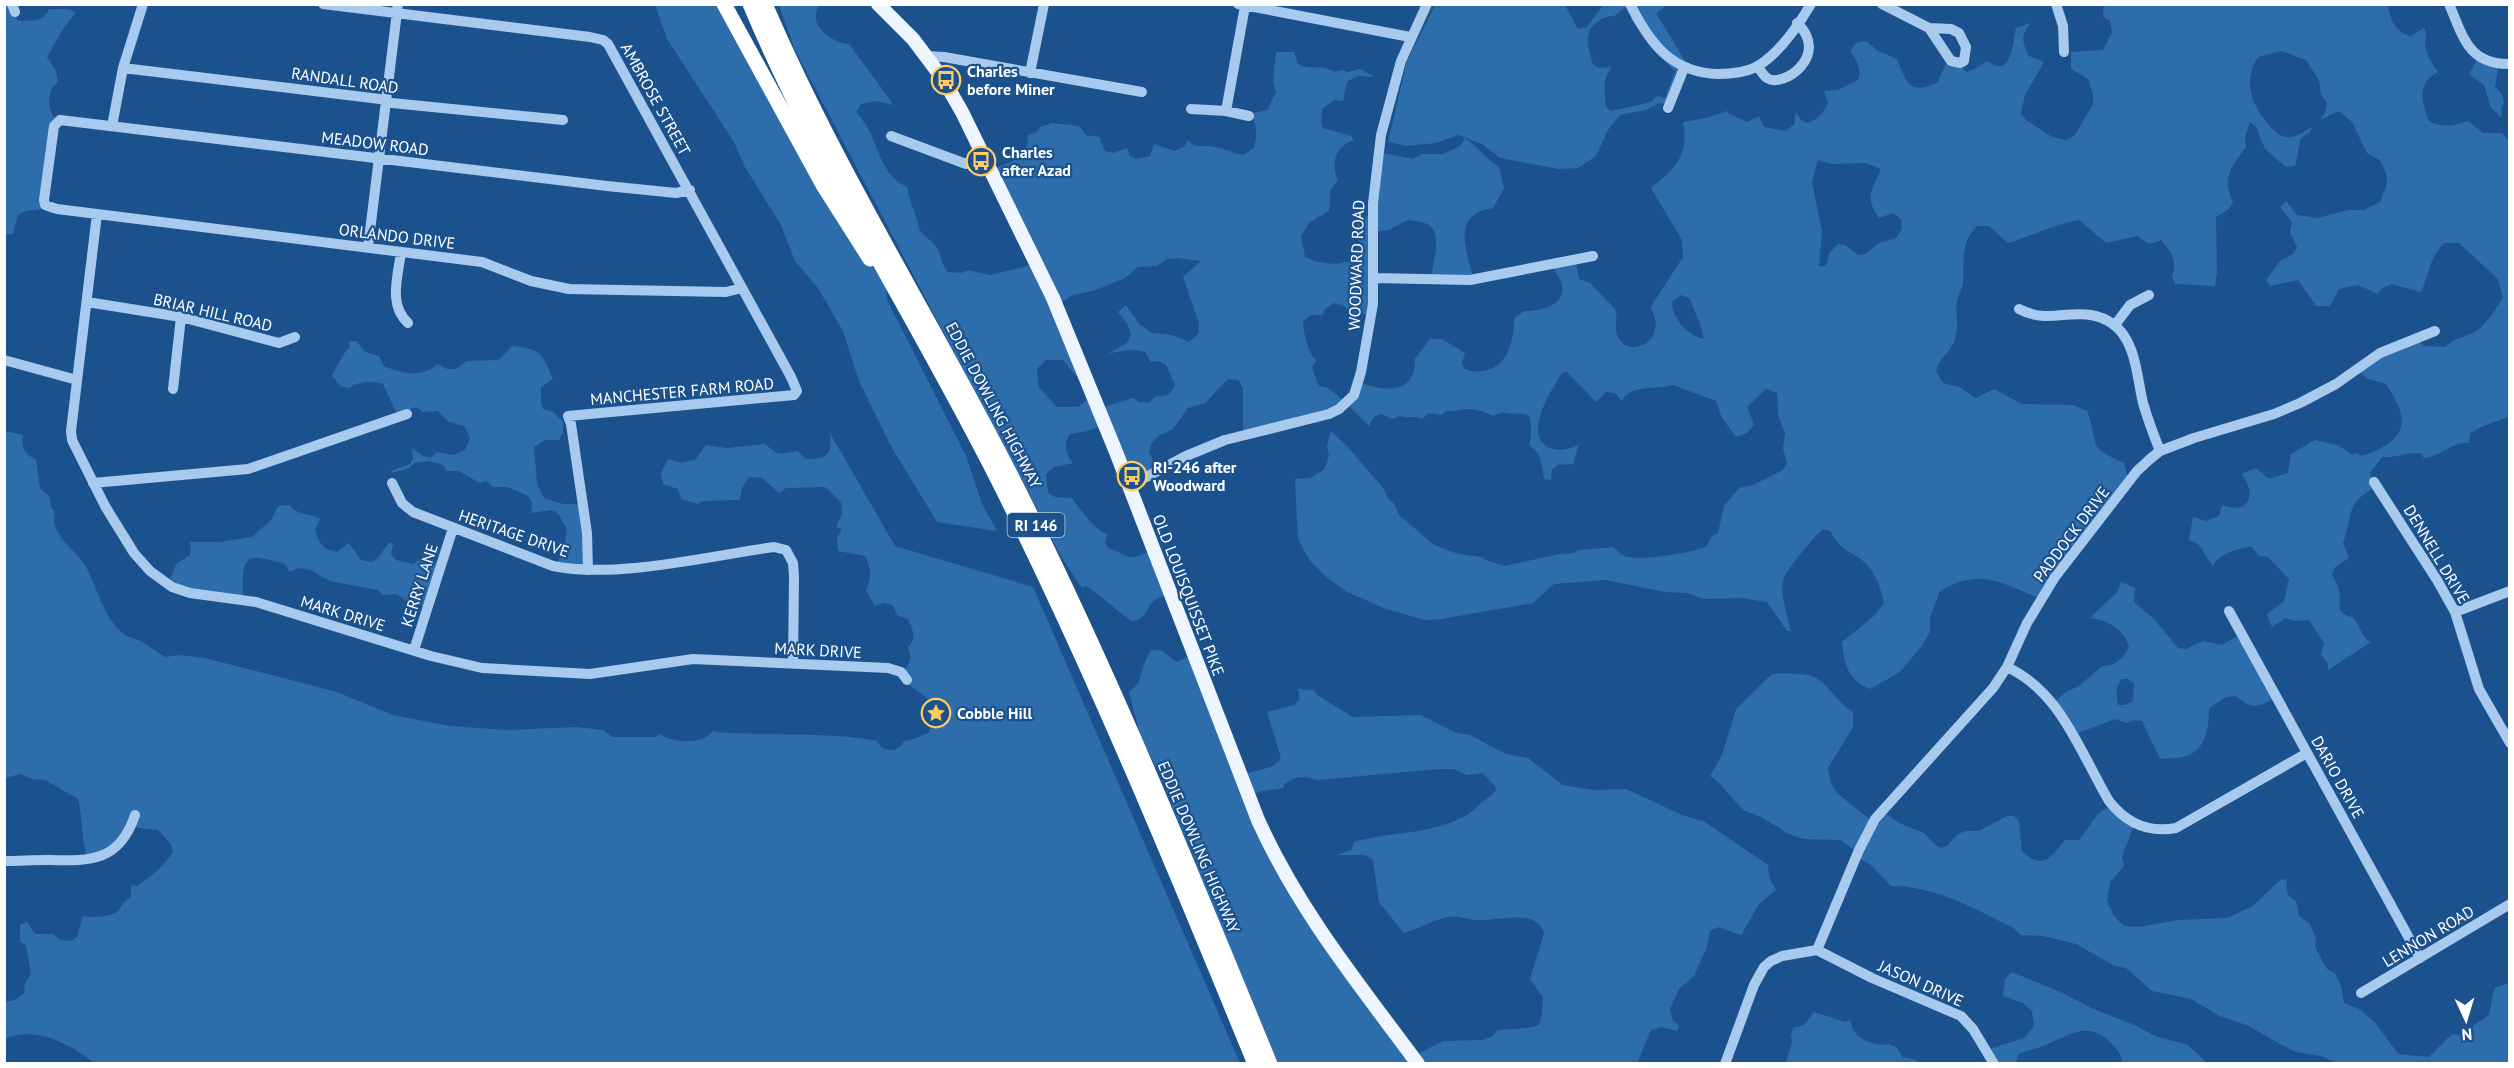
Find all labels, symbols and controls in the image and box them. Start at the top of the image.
street label: AMBROSE STREET [617,39,695,159]
place label: Charles before Miner [967,61,1055,99]
street label: RANDALL ROAD [290,63,400,97]
bus stop icon: Charles before Miner [930,64,962,96]
street label: MEADOW ROAD [320,126,430,160]
place label: Charles after Azad [1002,142,1071,180]
bus stop icon: Charles after Azad [965,145,997,177]
street label: WOODWARD ROAD [1344,199,1368,331]
street label: ORLANDO DRIVE [338,219,456,253]
street label: BRIAR HILL ROAD [152,289,274,335]
street label: EDDIE DOWLING HIGHWAY [942,319,1046,491]
street label: MANCHESTER FARM ROAD [589,373,775,409]
place label: RI-246 after Woodward [1153,457,1237,495]
bus stop icon: RI-246 after Woodward [1116,460,1148,492]
street label: PADDOCK DRIVE [2029,482,2113,586]
street label: DENNELL DRIVE [2400,501,2474,607]
street label: HERITAGE DRIVE [456,505,572,561]
street label: OLD LOUISQUISSET PIKE [1149,511,1229,679]
road number: RI 146 [1008,513,1064,537]
street label: KERRY LANE [396,541,442,629]
street label: MARK DRIVE [298,591,388,635]
street label: MARK DRIVE [774,638,862,662]
place icon: Cobble Hill [920,697,952,729]
place label: Cobble Hill [957,703,1032,723]
street label: DARIO DRIVE [2307,732,2369,822]
street label: EDDIE DOWLING HIGHWAY [1154,758,1244,936]
street label: LENNON ROAD [2378,901,2478,971]
street label: JASON DRIVE [1875,955,1967,1011]
north arrow [2436,990,2496,1050]
text: N [2461,1025,2473,1045]

